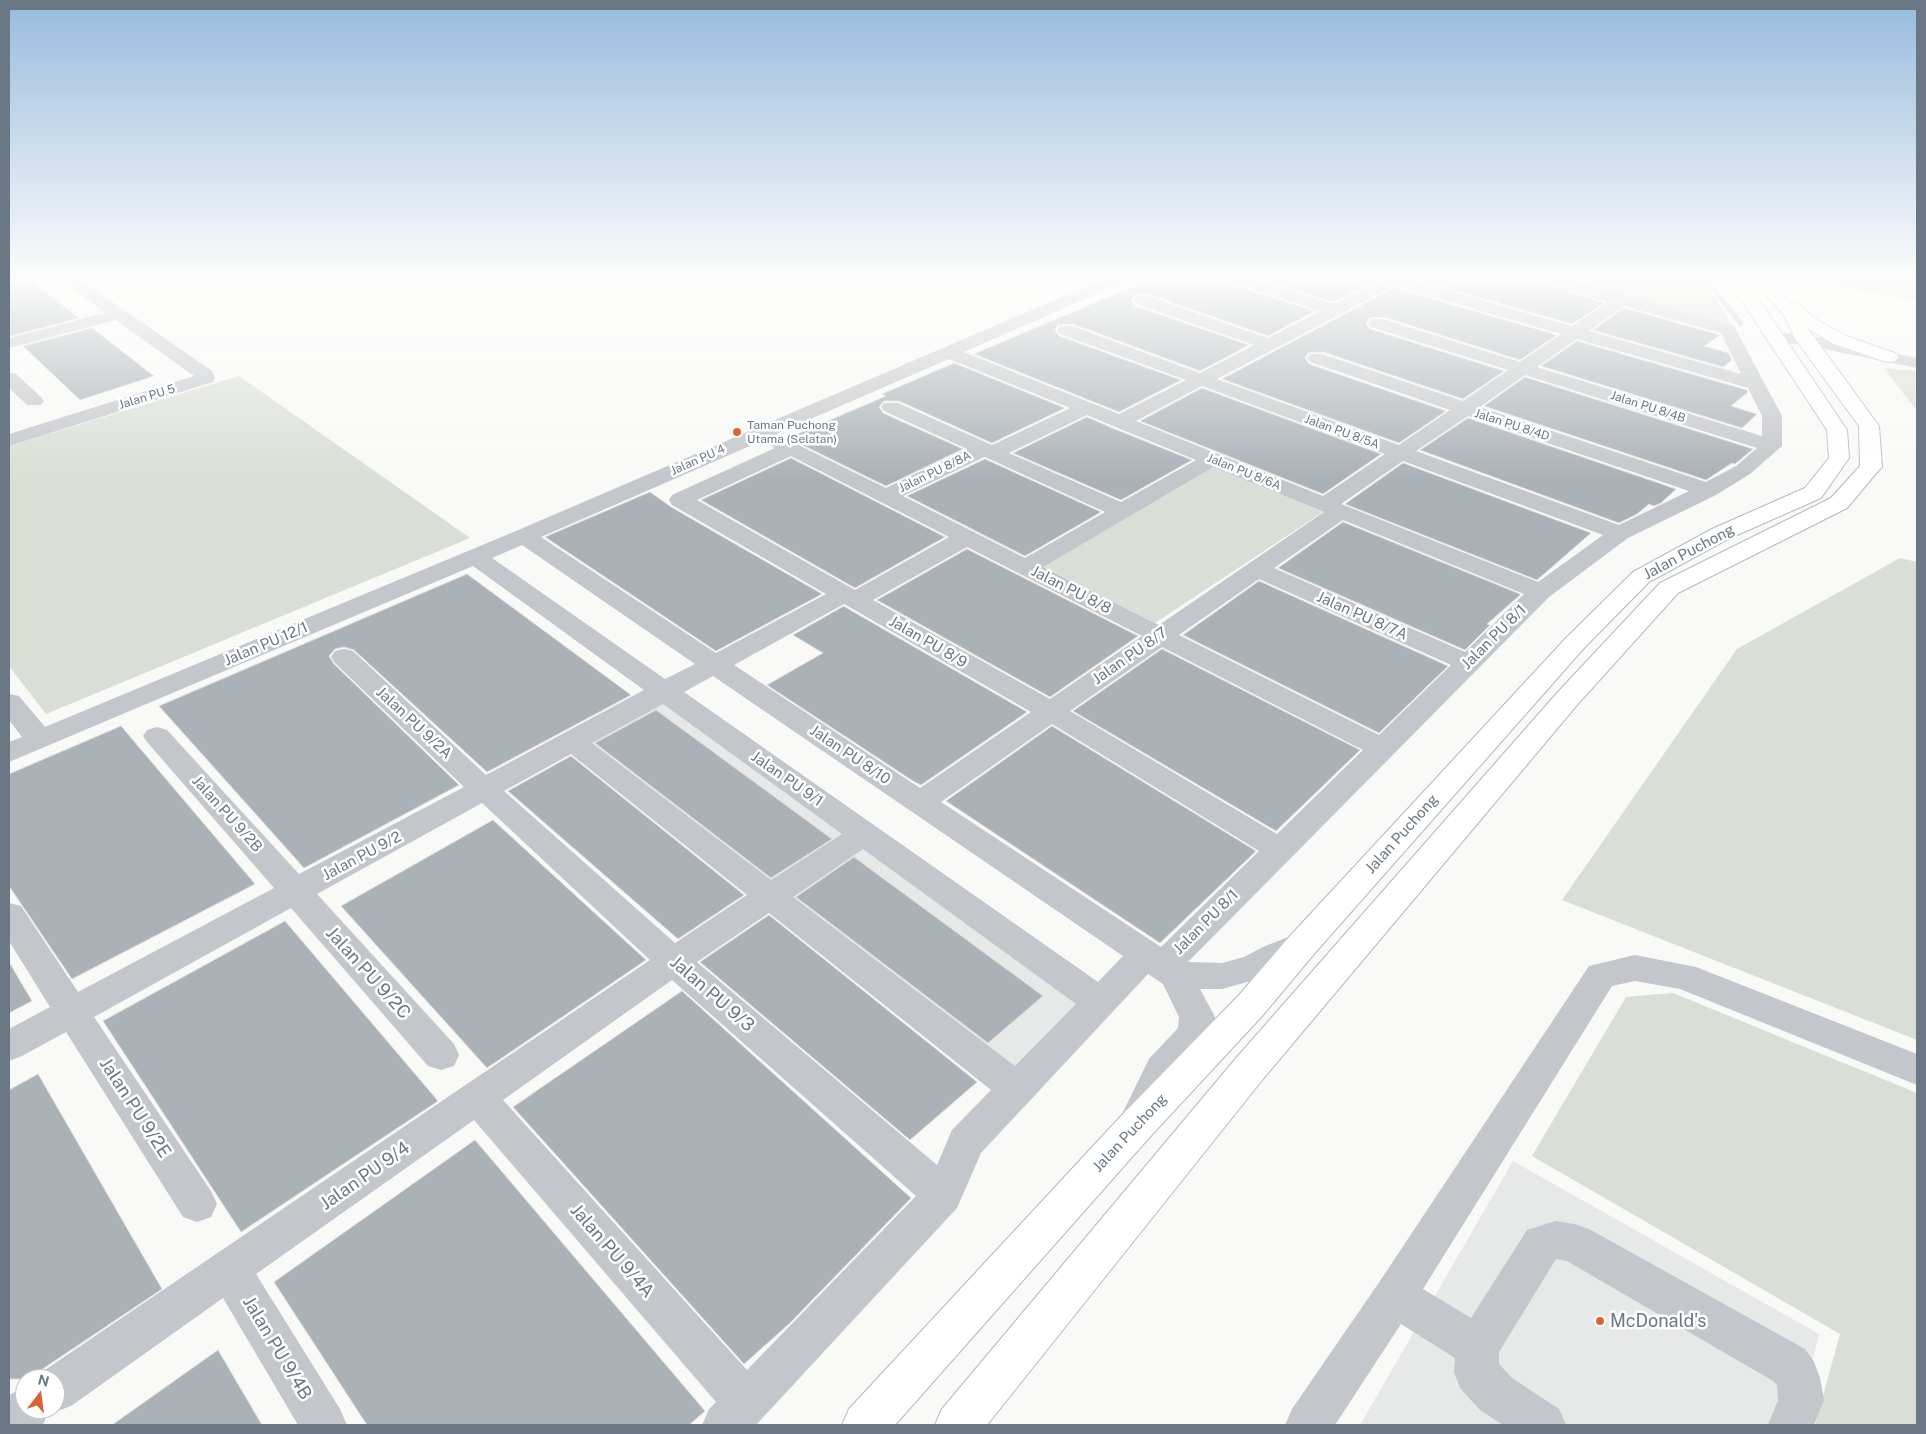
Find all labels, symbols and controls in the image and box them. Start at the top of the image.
street label: Jalan PU 5 [117,382,177,412]
street label: Jalan PU 8/4B [1609,388,1687,426]
street label: Jalan PU 8/4D [1473,406,1551,444]
street label: Jalan PU 8/5A [1303,412,1381,452]
place label: Taman Puchong Utama (Selatan) [747,418,837,446]
marker: Taman Puchong Utama (Selatan) [731,426,743,438]
street label: Jalan PU 4 [669,442,727,478]
street label: Jalan PU 8/8A [897,448,973,496]
street label: Jalan PU 8/6A [1205,451,1283,493]
street label: Jalan Puchong [1640,520,1738,584]
street label: Jalan PU 8/8 [1028,562,1114,618]
street label: Jalan PU 8/7A [1314,588,1410,644]
street label: Jalan PU 8/1 [1458,601,1530,673]
street label: Jalan PU 8/9 [886,612,970,672]
street label: Jalan PU 12/1 [221,618,311,670]
street label: Jalan PU 8/7 [1089,624,1171,688]
street label: Jalan PU 9/2A [372,683,456,763]
street label: Jalan PU 8/10 [806,721,894,789]
street label: Jalan PU 9/1 [748,748,826,810]
street label: Jalan PU 9/2B [188,772,266,856]
street label: Jalan Puchong [1362,791,1442,877]
street label: Jalan PU 9/2 [320,828,404,884]
street label: Jalan PU 8/1 [1170,886,1242,958]
street label: Jalan PU 9/2C [321,923,415,1023]
street label: Jalan PU 9/3 [666,952,758,1036]
street label: Jalan PU 9/2E [95,1054,175,1162]
street label: Jalan Puchong [1089,1090,1171,1176]
street label: Jalan PU 9/4 [316,1137,414,1215]
street label: Jalan PU 9/4A [565,1200,659,1302]
street label: Jalan PU 9/4B [238,1293,316,1403]
place label: McDonald's [1610,1310,1706,1332]
marker: McDonald's [1594,1315,1606,1327]
north arrow [15,1369,65,1419]
text: N [36,1371,51,1390]

